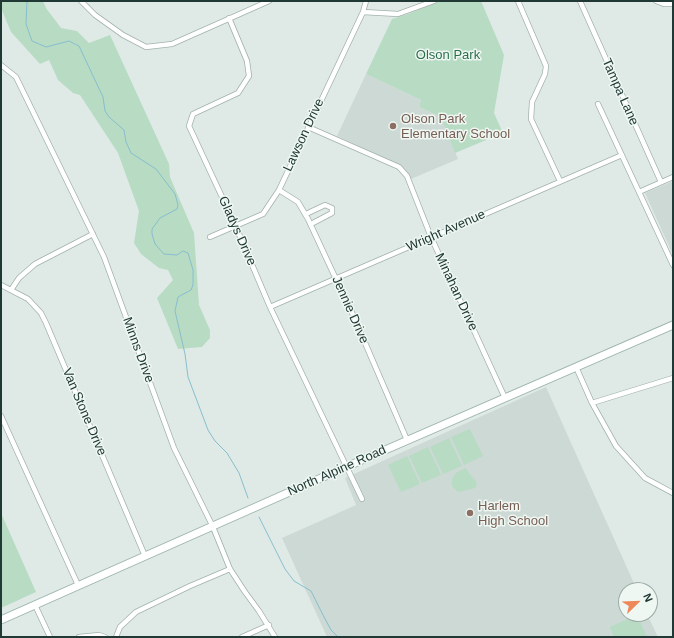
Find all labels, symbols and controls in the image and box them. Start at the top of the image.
park label: Olson Park [416,47,480,63]
street label: Tampa Lane [598,56,642,128]
street label: Lawson Drive [280,96,328,174]
place label: Olson Park Elementary School [401,111,510,142]
marker: Olson Park Elementary School [388,121,398,131]
street label: Gladys Drive [215,194,259,268]
street label: Wright Avenue [404,207,488,255]
street label: Minahan Drive [431,251,481,333]
street label: Jennie Drive [328,274,372,346]
street label: Minns Drive [119,315,157,385]
street label: Van Stone Drive [59,366,109,458]
street label: North Alpine Road [285,442,389,500]
place label: Harlem High School [478,498,548,529]
marker: Harlem High School [465,508,475,518]
north arrow [618,582,658,622]
text: N [641,592,655,604]

